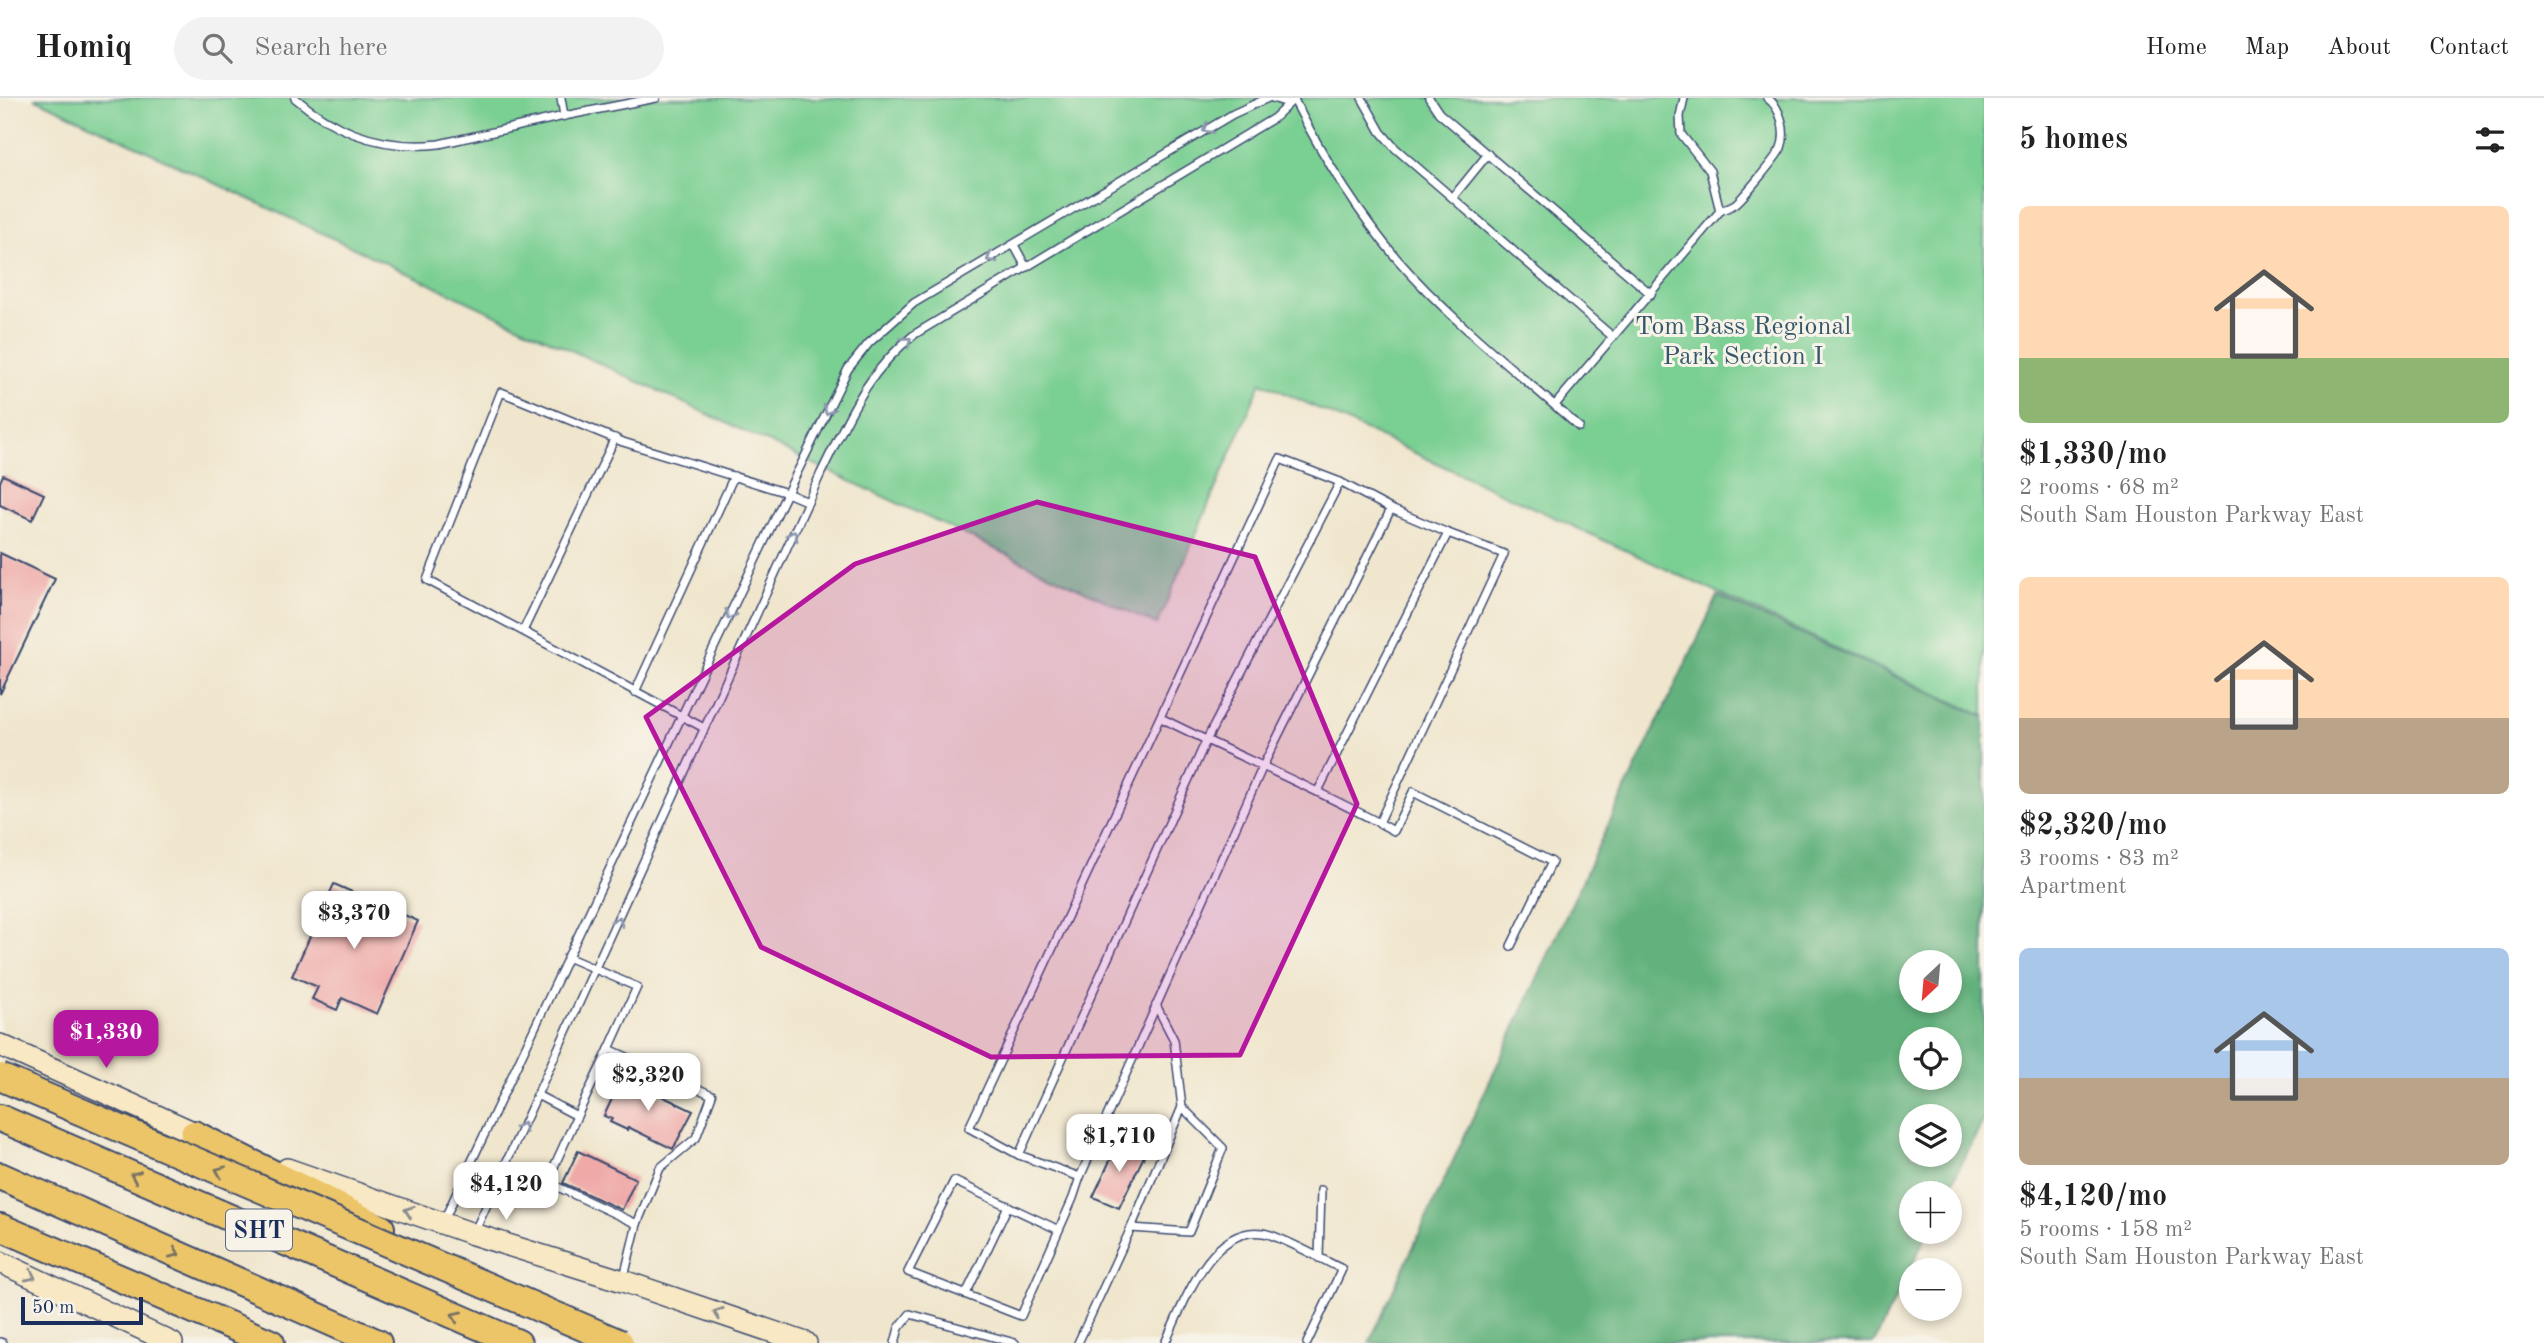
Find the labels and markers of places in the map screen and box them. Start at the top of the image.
pin: $3,370 [297,892,411,951]
pin: $1,330 [49,1010,163,1070]
pin: $2,320 [591,1054,705,1113]
pin: $1,710 [1062,1114,1176,1174]
pin: $4,120 [449,1162,563,1222]

